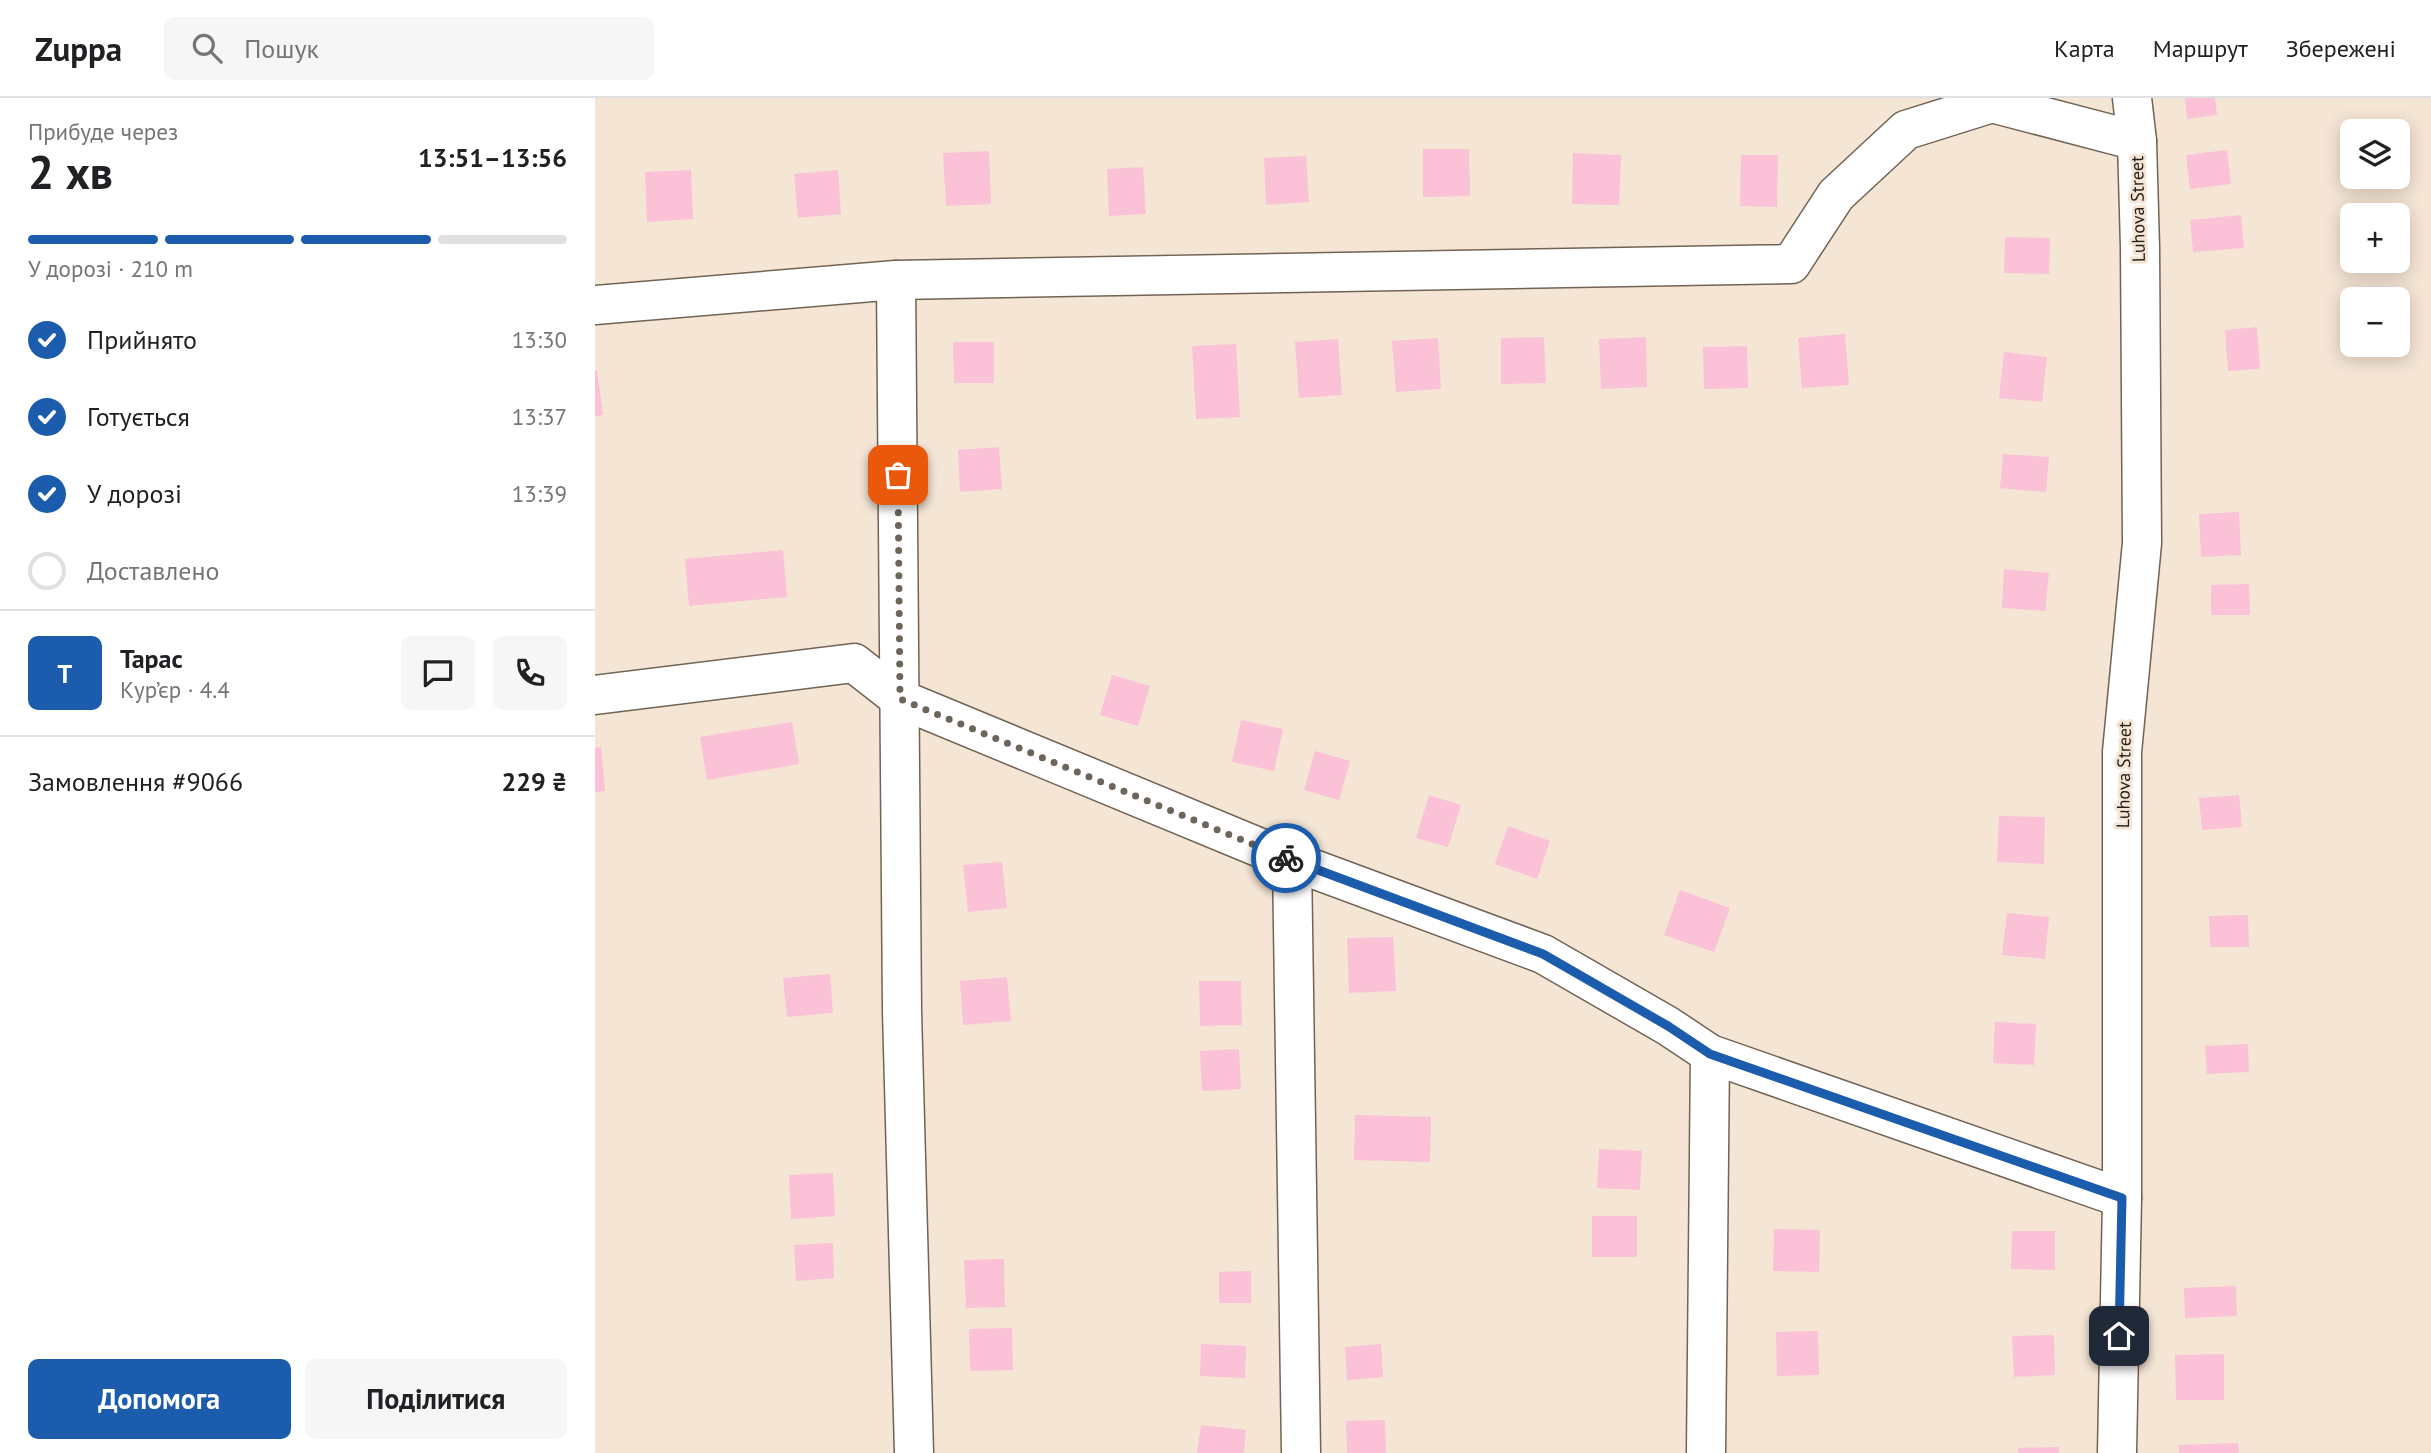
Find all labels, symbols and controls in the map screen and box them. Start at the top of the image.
search box [164,17,654,80]
text: Zuppa [35,27,122,70]
icon: search [188,29,226,67]
text: Пошук [244,32,319,65]
text: Карта [2054,33,2115,64]
text: Маршрут [2153,33,2248,64]
text: Збережені [2286,33,2396,64]
text: Прибуде через [28,117,178,146]
map controls [2340,119,2410,357]
button: layers [2340,119,2410,189]
text: 13:51–13:56 [418,141,567,174]
text: 2 хв [28,142,113,202]
street label: Luhova Street [2125,156,2150,262]
button: + [2340,203,2410,273]
text: У дорозі · 210 m [28,254,193,283]
button: − [2340,287,2410,357]
icon: check [28,321,66,359]
text: Прийнято [87,323,197,356]
text: 13:30 [512,325,567,354]
icon: check [28,398,66,436]
text: Готується [87,400,190,433]
text: 13:37 [512,402,567,431]
pin [868,445,928,505]
icon: bag [879,456,917,494]
icon: check [28,475,66,513]
text: У дорозі [87,477,182,510]
text: 13:39 [512,479,567,508]
text: Доставлено [87,554,220,587]
button: chat [401,636,475,710]
button: phone [493,636,567,710]
text: Тарас [120,642,183,675]
text: Т [58,657,72,690]
text: Кур’єр · 4.4 [120,675,230,704]
street label: Luhova Street [2111,722,2136,828]
text: Замовлення #9066 [28,765,243,798]
text: 229 ₴ [501,765,567,798]
courier [1251,823,1321,893]
icon: bike [1267,839,1305,877]
pin [2089,1306,2149,1366]
icon: home [2100,1317,2138,1355]
button: Допомога [28,1359,291,1439]
button: Поділитися [305,1359,567,1439]

